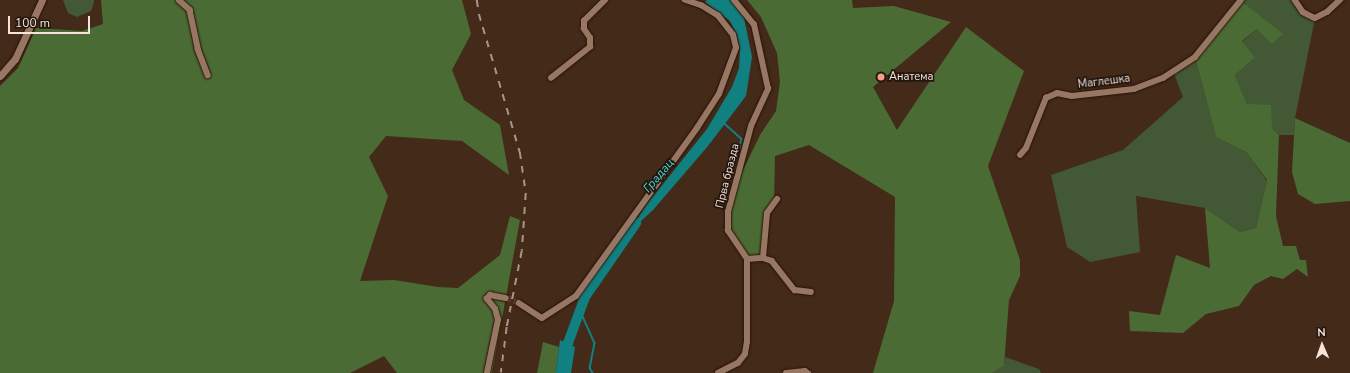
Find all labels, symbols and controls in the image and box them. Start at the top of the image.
scale bar [10,8,92,34]
text: 100 m [15,15,50,31]
place label: Анатема [889,70,933,84]
marker: Анатема [876,72,886,82]
street label: Маглешка [1077,72,1131,92]
street label: Прва бразда [714,142,742,210]
water label: Градац [641,156,677,196]
north arrow [1302,325,1342,365]
text: N [1317,325,1326,340]

